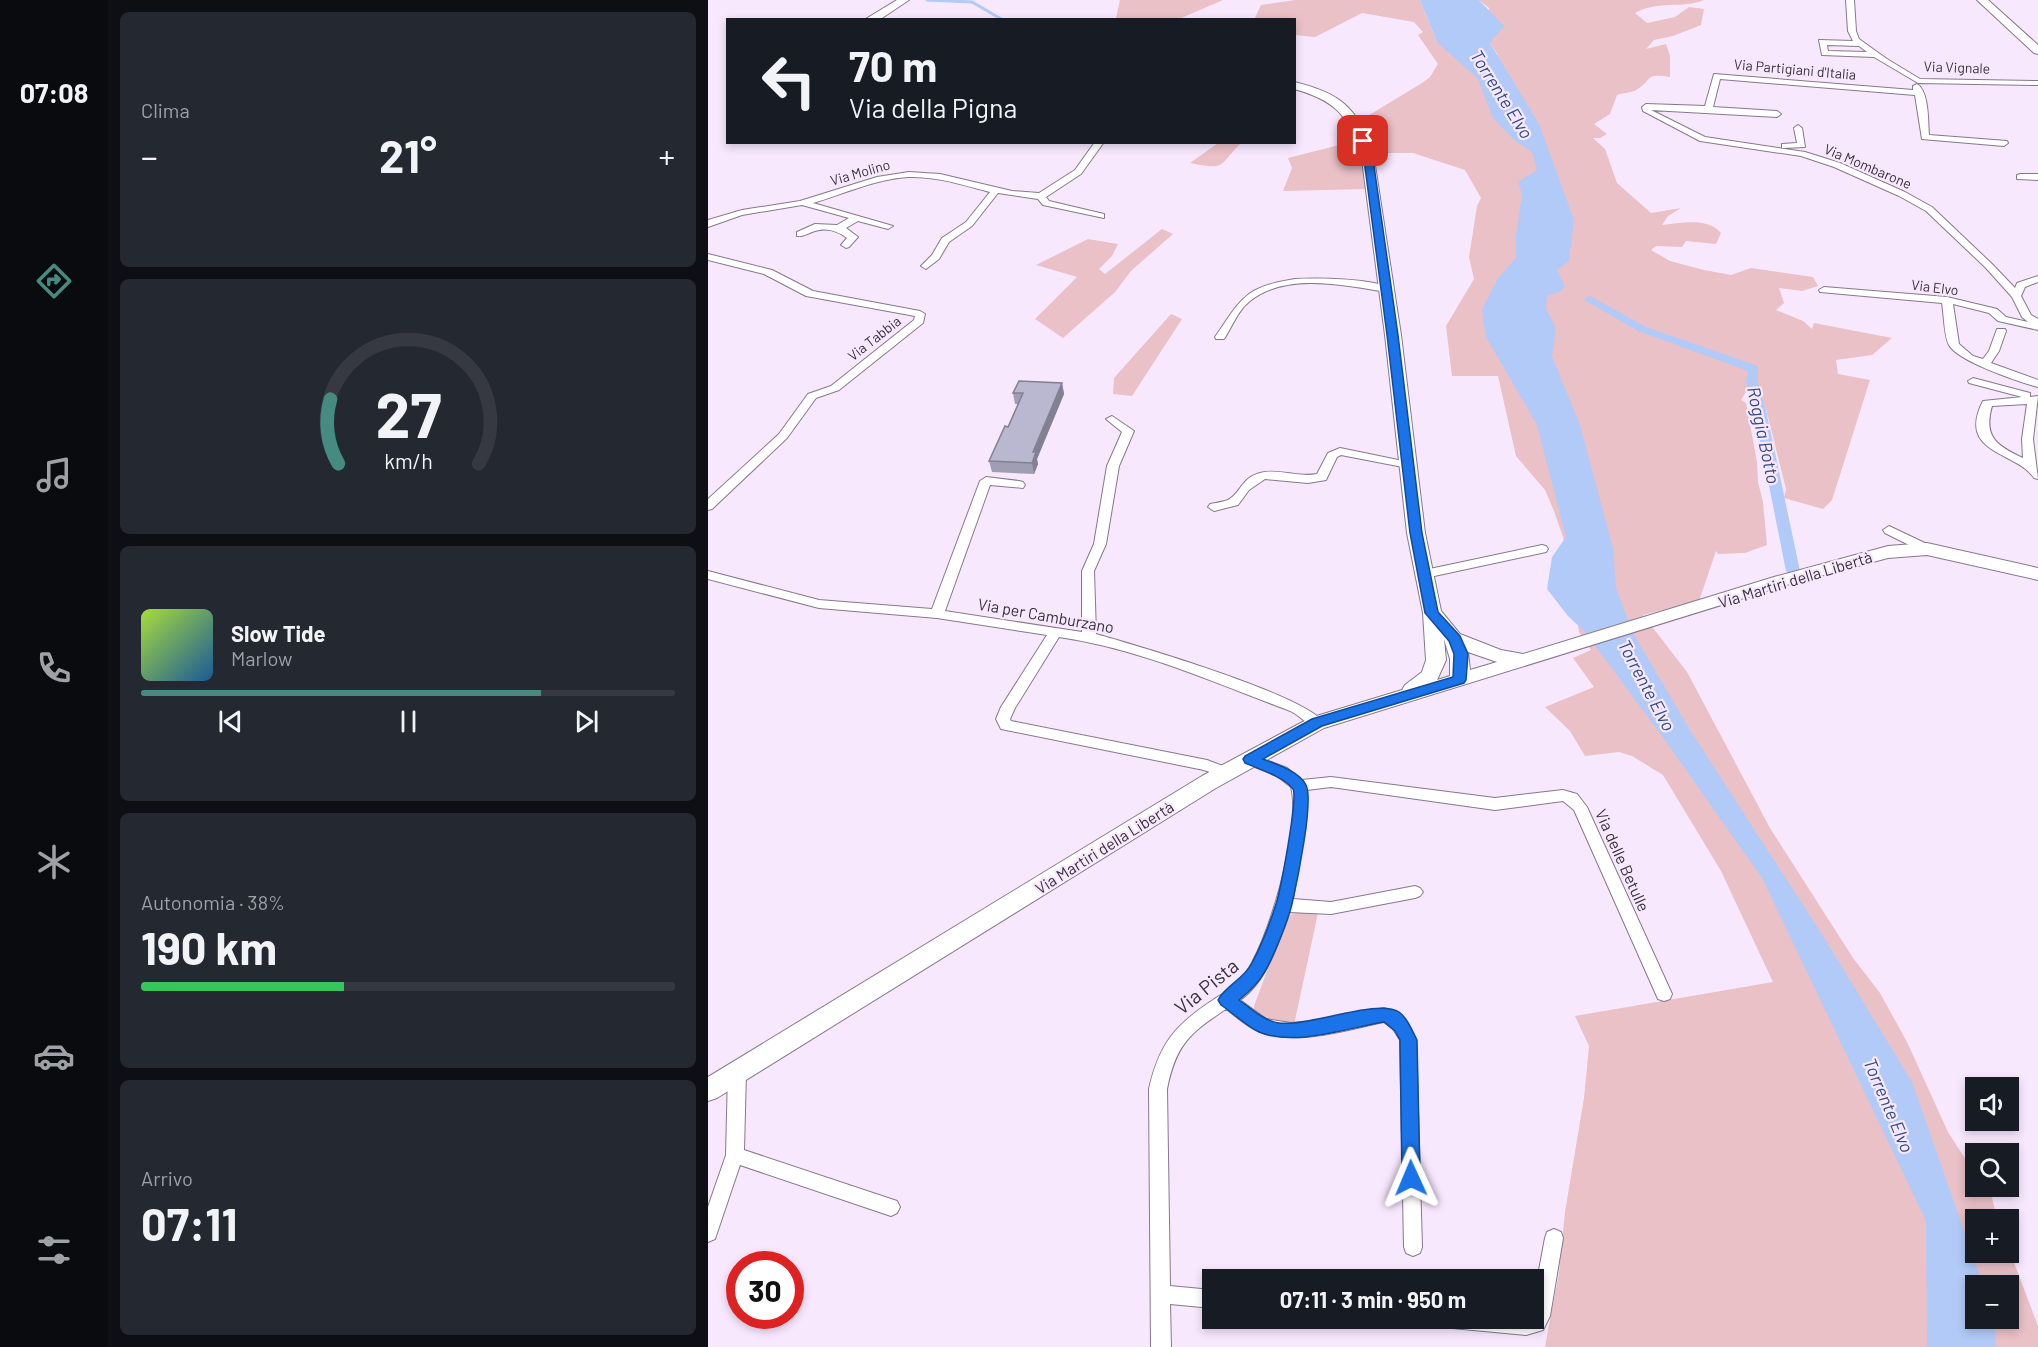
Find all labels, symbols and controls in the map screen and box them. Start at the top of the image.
text: 70 m [849,40,937,90]
icon: left [750,42,828,120]
water label: Torrente Elvo [1466,46,1538,142]
street label: Via Partigiani d'Italia [1733,55,1857,83]
street label: Via Vignale [1923,57,1991,77]
text: 07:08 [20,76,88,108]
text: Via della Pigna [849,91,1017,123]
text: Clima [141,98,190,122]
pin [1337,115,1388,166]
icon: arrive [1346,124,1379,157]
text: 21° [379,128,437,182]
text: − [141,136,158,176]
text: + [659,136,675,176]
street label: Via Mombarone [1822,140,1914,192]
street label: Via Molino [828,155,892,189]
icon: directions [33,260,75,302]
street label: Via Elvo [1910,276,1960,298]
street label: Via Tabbia [844,312,904,364]
text: 27 [375,376,441,450]
water label: Roggia Botto [1743,384,1785,486]
text: km/h [384,448,432,473]
icon: music [33,454,75,496]
street label: Via Martiri della Libertà [1716,547,1874,611]
street label: Via per Camburzano [976,594,1116,636]
text: Slow Tide [231,620,326,646]
water label: Torrente Elvo [1614,635,1680,735]
text: Marlow [231,646,292,670]
icon: phone [33,647,75,689]
icon: previous [214,705,247,738]
icon: pause [392,705,425,738]
icon: next [570,705,603,738]
street label: Via Martiri della Libertà [1031,797,1177,897]
street label: Via delle Betulle [1592,806,1654,914]
icon: climate [33,841,75,883]
text: Autonomia · 38% [141,890,285,914]
text: 190 km [141,920,277,974]
street label: Via Pista [1169,953,1243,1019]
icon: car [33,1035,75,1077]
water label: Torrente Elvo [1859,1054,1919,1156]
map controls [1965,1077,2019,1329]
button: sound [1965,1077,2019,1131]
button: search [1965,1143,2019,1197]
position arrow [1379,1146,1443,1210]
text: Arrivo [141,1166,193,1190]
text: 07:11 [141,1196,238,1250]
button: + [1965,1209,2019,1263]
icon: filters [33,1229,75,1271]
speed limit sign: 30 [726,1251,804,1329]
button: − [1965,1275,2019,1329]
text: 07:11 · 3 min · 950 m [1280,1286,1466,1312]

